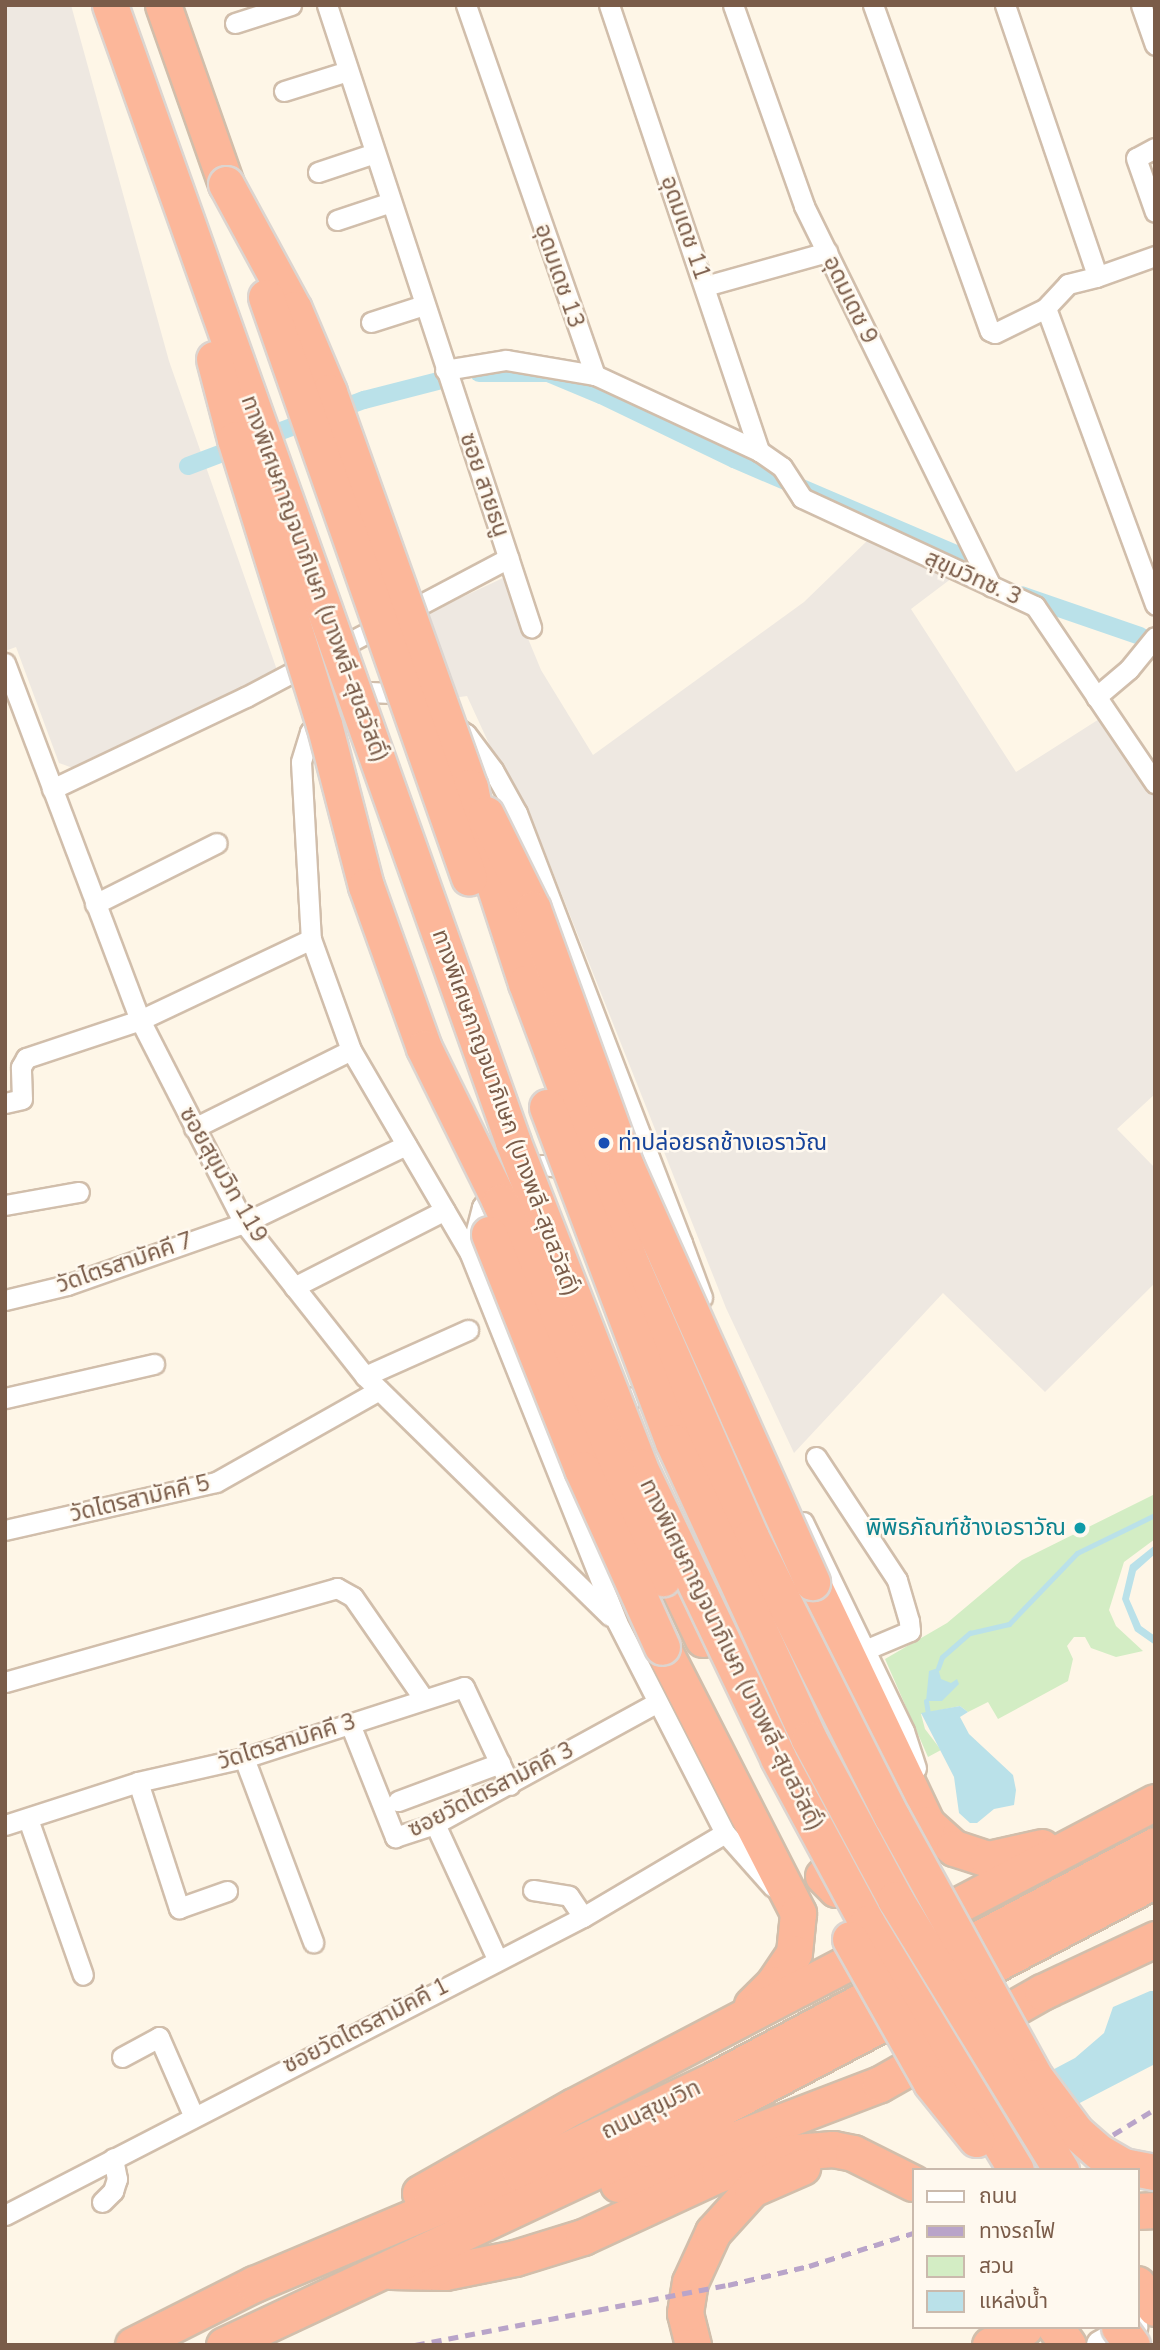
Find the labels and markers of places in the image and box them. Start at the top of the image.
place label: ท่าปล่อยรถช้างเอราวัณ [618,1129,827,1157]
marker: ท่าปล่อยรถช้างเอราวัณ [596,1135,612,1151]
place label: พิพิธภัณฑ์ช้างเอราวัณ [865,1514,1066,1542]
marker: พิพิธภัณฑ์ช้างเอราวัณ [1072,1520,1088,1536]

